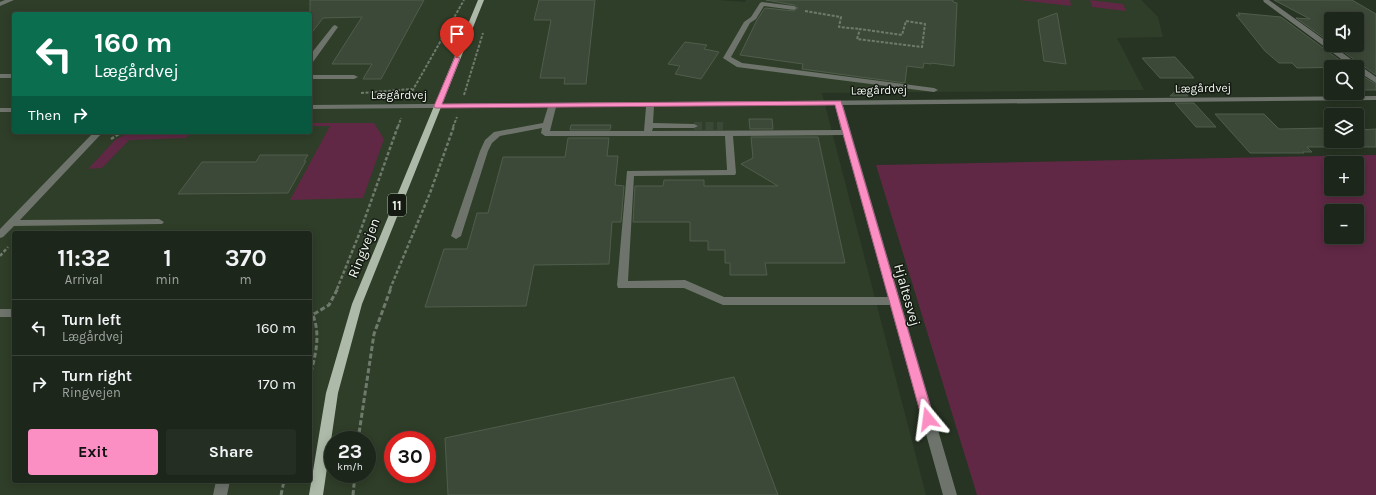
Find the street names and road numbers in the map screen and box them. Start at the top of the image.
street label: Lægårdvej [1175,81,1231,95]
street label: Lægårdvej [851,83,907,97]
street label: Lægårdvej [371,88,427,102]
road number: 11 [388,194,406,216]
street label: Ringvejen [344,215,384,281]
street label: Hjaltesvej [890,262,924,328]

